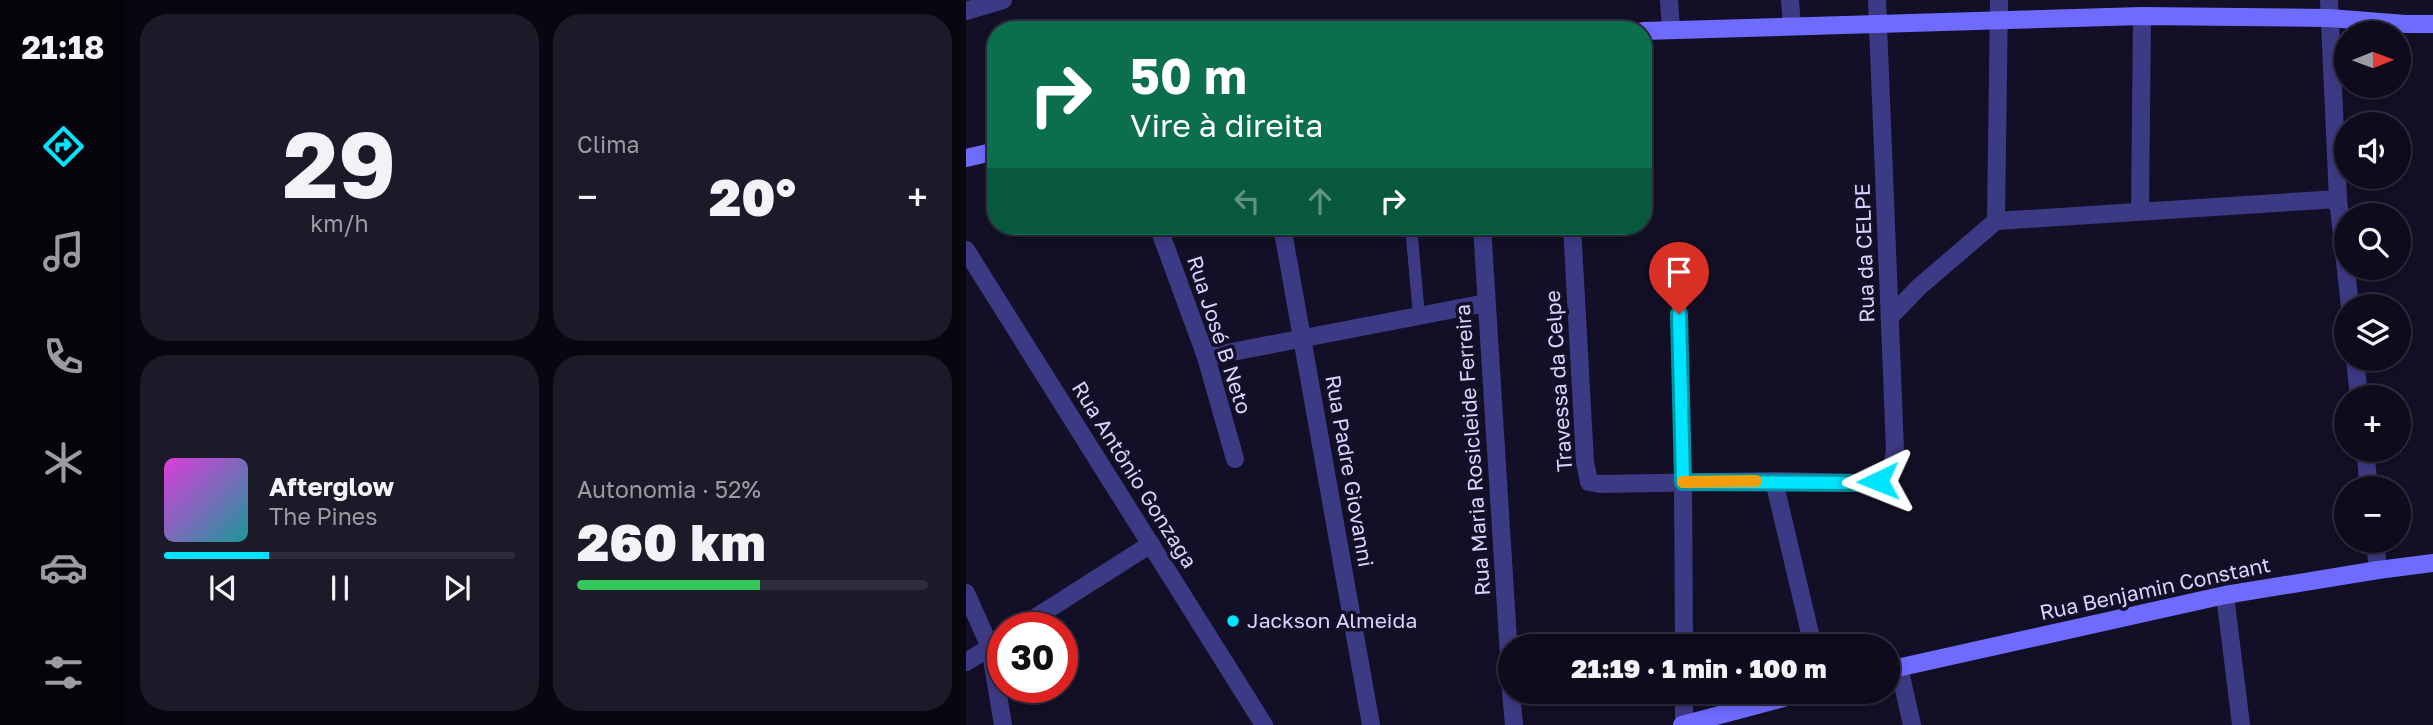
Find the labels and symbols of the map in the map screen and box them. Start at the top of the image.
north arrow [2334,21,2412,98]
street label: Rua da CELPE [1849,183,1879,323]
pin [1649,242,1709,314]
street label: Rua José B Neto [1182,252,1258,417]
street label: Travessa da Celpe [1539,290,1577,473]
street label: Rua Maria Rosicleide Ferreira [1449,303,1495,597]
street label: Rua Padre Giovanni [1320,373,1380,569]
street label: Rua Antônio Gonzaga [1067,376,1203,573]
position arrow [1841,444,1915,518]
street label: Rua Benjamin Constant [2037,551,2272,625]
place label: Jackson Almeida [1247,607,1417,633]
speed limit sign: 30 [987,612,1078,703]
marker: Jackson Almeida [1225,613,1241,629]

